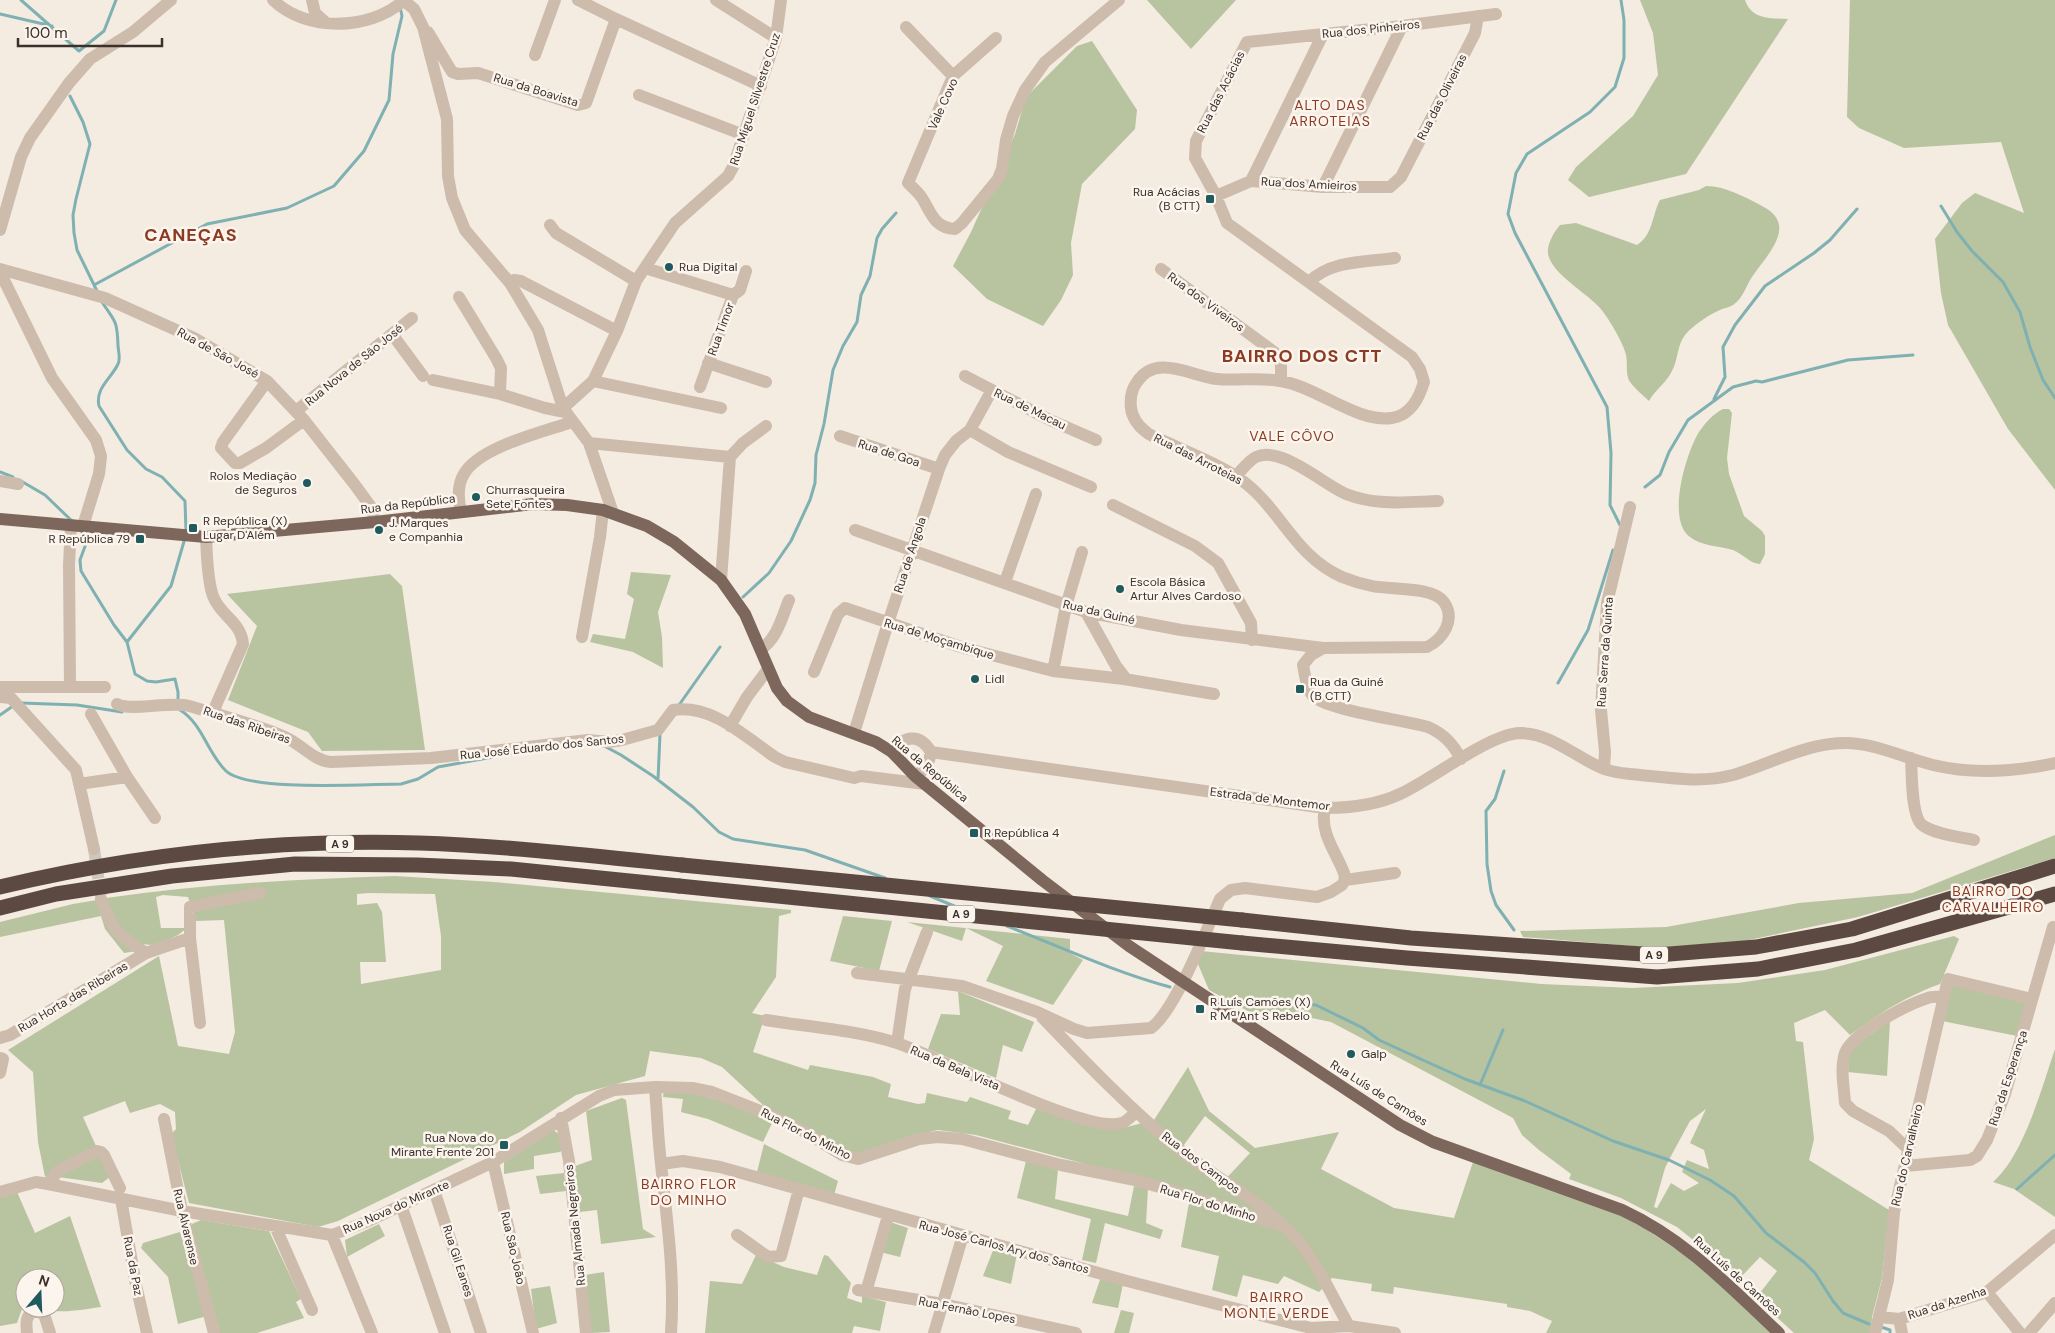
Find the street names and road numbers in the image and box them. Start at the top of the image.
street label: Rua dos Pinheiros [1321,16,1421,42]
street label: Rua Miguel Silvestre Cruz [726,31,784,167]
street label: Rua das Acácias [1193,48,1249,136]
street label: Rua das Oliveiras [1413,51,1471,143]
street label: Rua da Boavista [492,70,580,110]
street label: Vale Covo [924,76,962,132]
street label: Rua dos Amieiros [1261,173,1357,195]
street label: Rua dos Viveiros [1164,269,1248,335]
street label: Rua Timor [704,300,738,358]
street label: Rua Nova de São José [302,320,407,410]
street label: Rua de São José [174,324,262,382]
street label: Rua de Macau [991,385,1069,433]
street label: Rua das Arroteias [1151,430,1245,488]
street label: Rua de Goa [856,436,922,470]
street label: Rua da República [360,490,456,518]
street label: Rua de Angola [890,515,930,595]
street label: Rua da Guiné [1061,596,1137,628]
street label: Rua Serra da Quinta [1593,596,1617,708]
street label: Rua de Moçambique [882,615,996,663]
street label: Rua das Ribeiras [201,703,293,747]
street label: Rua José Eduardo dos Santos [459,730,625,764]
street label: Rua da República [888,732,972,806]
street label: Estrada de Montemor [1209,784,1331,814]
road number: A 9 [326,836,354,852]
road number: A 9 [947,906,975,922]
road number: A 9 [1640,946,1668,964]
street label: Rua Horta das Ribeiras [15,958,131,1036]
street label: Rua da Esperança [1985,1028,2031,1128]
street label: Rua da Bela Vista [908,1042,1002,1094]
street label: Rua Luís de Camões [1327,1057,1431,1129]
street label: Rua do Carvalheiro [1887,1102,1927,1208]
street label: Rua Flor do Minho [758,1104,854,1164]
street label: Rua dos Campos [1159,1128,1243,1198]
street label: Rua Almada Negreiros [561,1164,589,1286]
street label: Rua Nova do Mirante [340,1176,452,1238]
street label: Rua Flor do Minho [1158,1181,1258,1225]
street label: Rua Alvarense [169,1187,203,1267]
street label: Rua São João [497,1210,529,1286]
street label: Rua José Carlos Ary dos Santos [917,1217,1091,1277]
street label: Rua Gil Eanes [439,1223,477,1299]
street label: Rua Luís de Camões [1690,1233,1784,1319]
street label: Rua da Paz [119,1235,147,1297]
street label: Rua da Azenha [1906,1283,1988,1323]
street label: Rua Fernão Lopes [917,1293,1017,1327]

